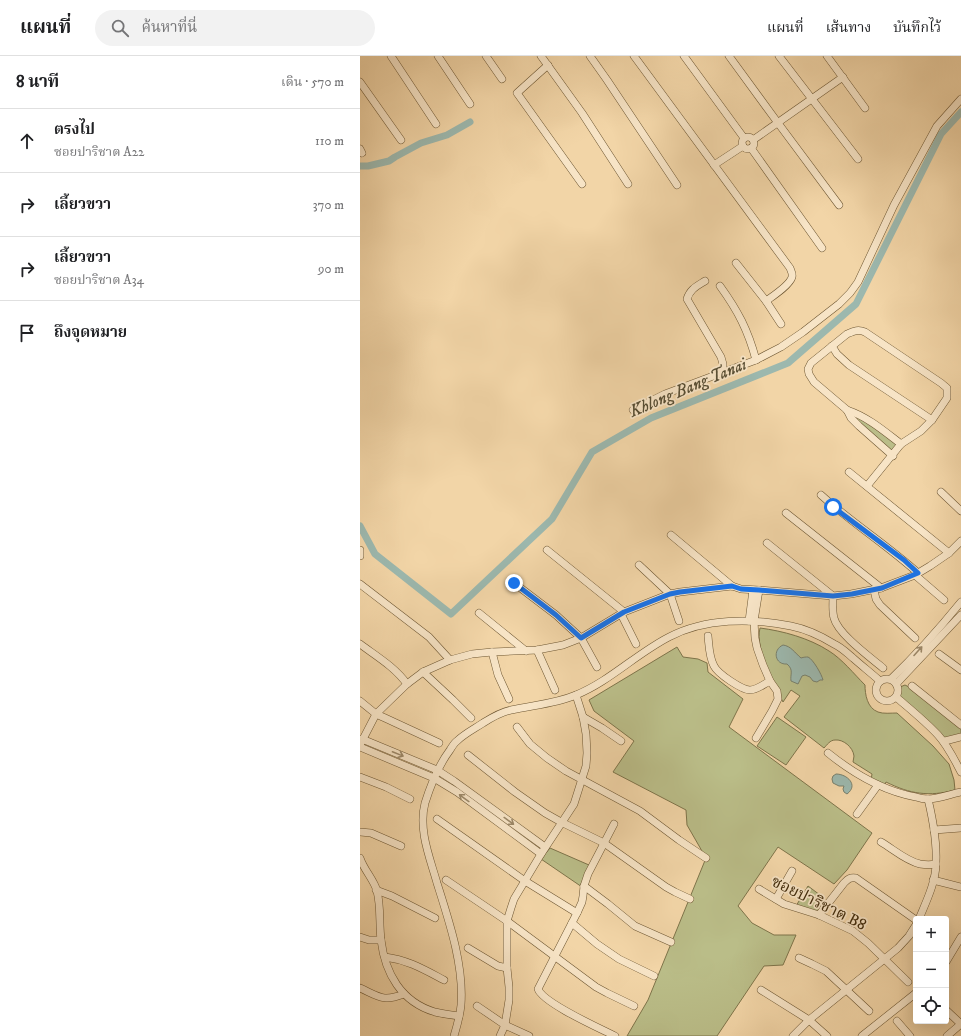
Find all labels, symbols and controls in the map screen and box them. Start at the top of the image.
search box [95,10,375,46]
text: แผนที่ [20,16,71,39]
icon: search [109,17,131,39]
text: ค้นหาที่นี่ [141,18,197,37]
text: แผนที่ [767,19,804,37]
text: เส้นทาง [826,19,871,37]
text: บันทึกไว้ [893,19,941,37]
text: 8 นาที [16,71,59,93]
text: เดิน · 570 m [281,74,344,90]
text: ตรงไป [54,120,95,139]
icon: ahead [16,130,38,152]
text: 110 m [315,133,344,149]
text: ซอยปาริชาต A22 [54,144,144,160]
icon: right [16,194,38,216]
text: เลี้ยวขวา [54,195,111,214]
text: 370 m [313,197,344,213]
text: เลี้ยวขวา [54,248,111,267]
icon: right [16,258,38,280]
text: 90 m [318,261,344,277]
text: ซอยปาริชาต A34 [54,272,144,288]
icon: arrive [16,322,38,344]
text: ถึงจุดหมาย [54,323,127,342]
water label: Khlong Bang Tanai [625,353,751,423]
route start [824,498,842,516]
route end [505,574,523,592]
one-way arrow [913,646,923,656]
one-way arrow [392,751,404,758]
one-way arrow [459,794,470,802]
one-way arrow [503,817,514,825]
street label: ซอยปาริชาต B8 [768,871,870,935]
map controls [913,916,949,1024]
button: + [913,916,949,952]
button: − [913,952,949,988]
button: locate [913,988,949,1024]

